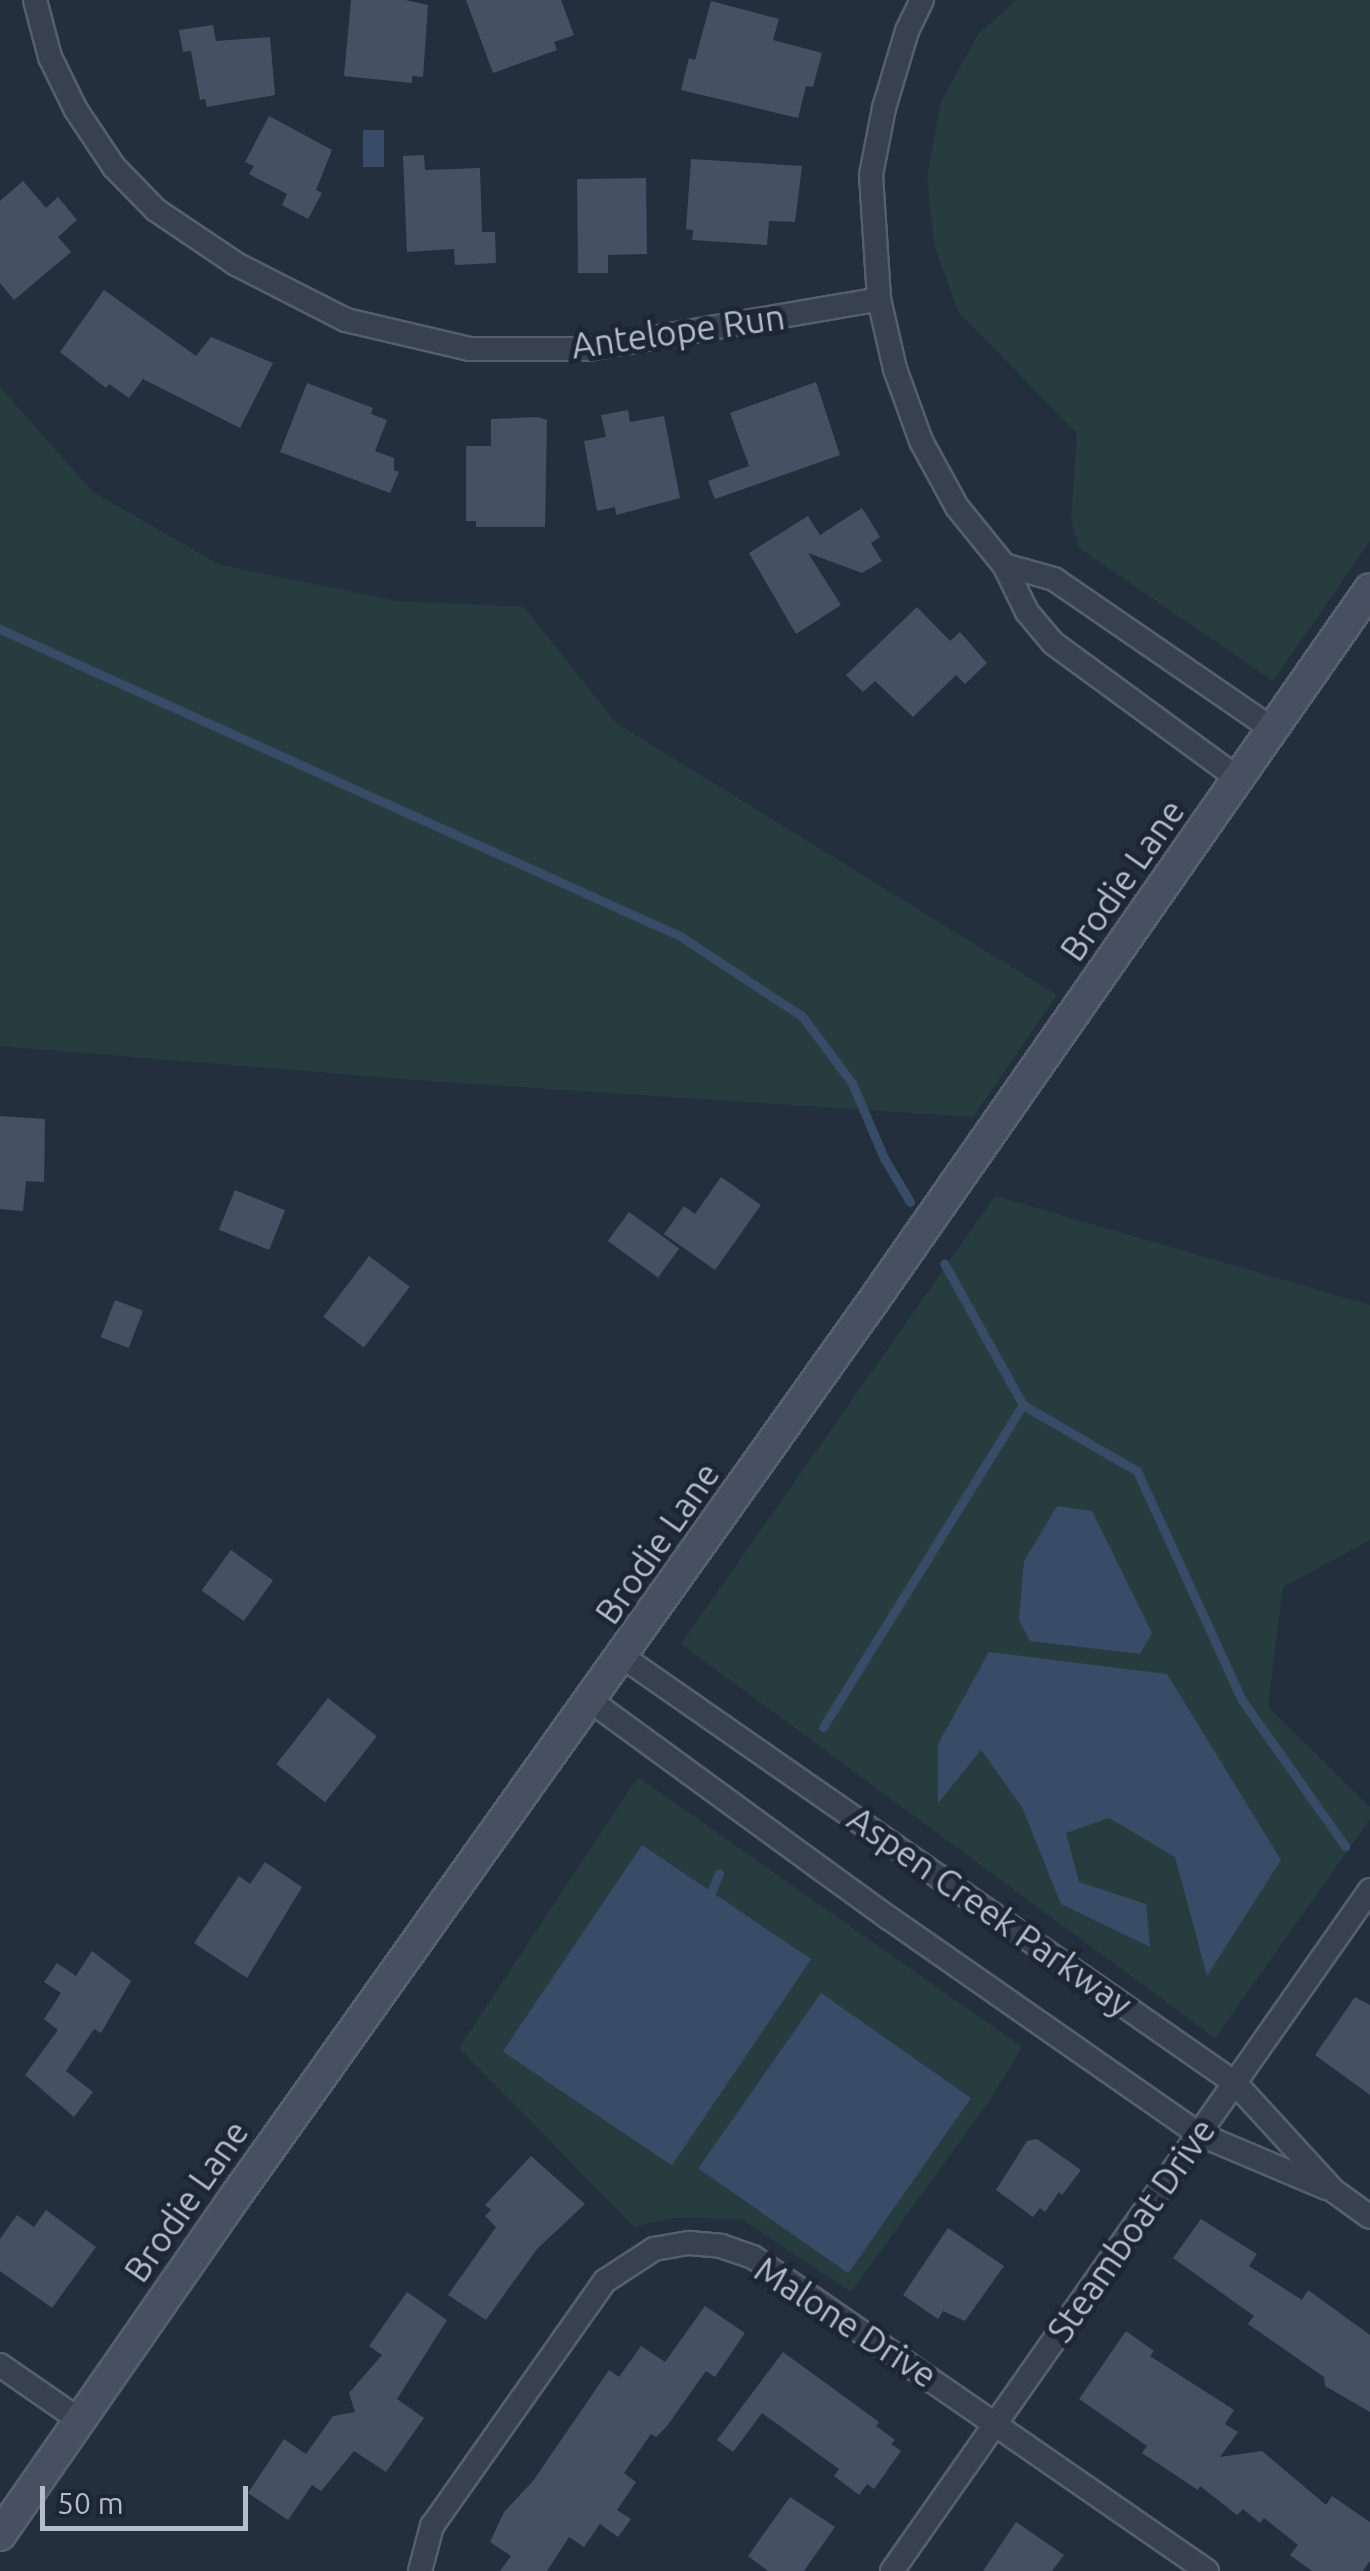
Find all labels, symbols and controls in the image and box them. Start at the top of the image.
street label: Antelope Run [569,295,787,367]
street label: Brodie Lane [1051,791,1193,969]
street label: Brodie Lane [586,1454,728,1632]
street label: Aspen Creek Parkway [840,1797,1140,2025]
street label: Steamboat Drive [1038,2110,1224,2350]
street label: Brodie Lane [115,2112,257,2290]
street label: Malone Drive [747,2248,945,2396]
scale bar [45,2466,252,2528]
text: 50 m [57,2486,124,2520]

